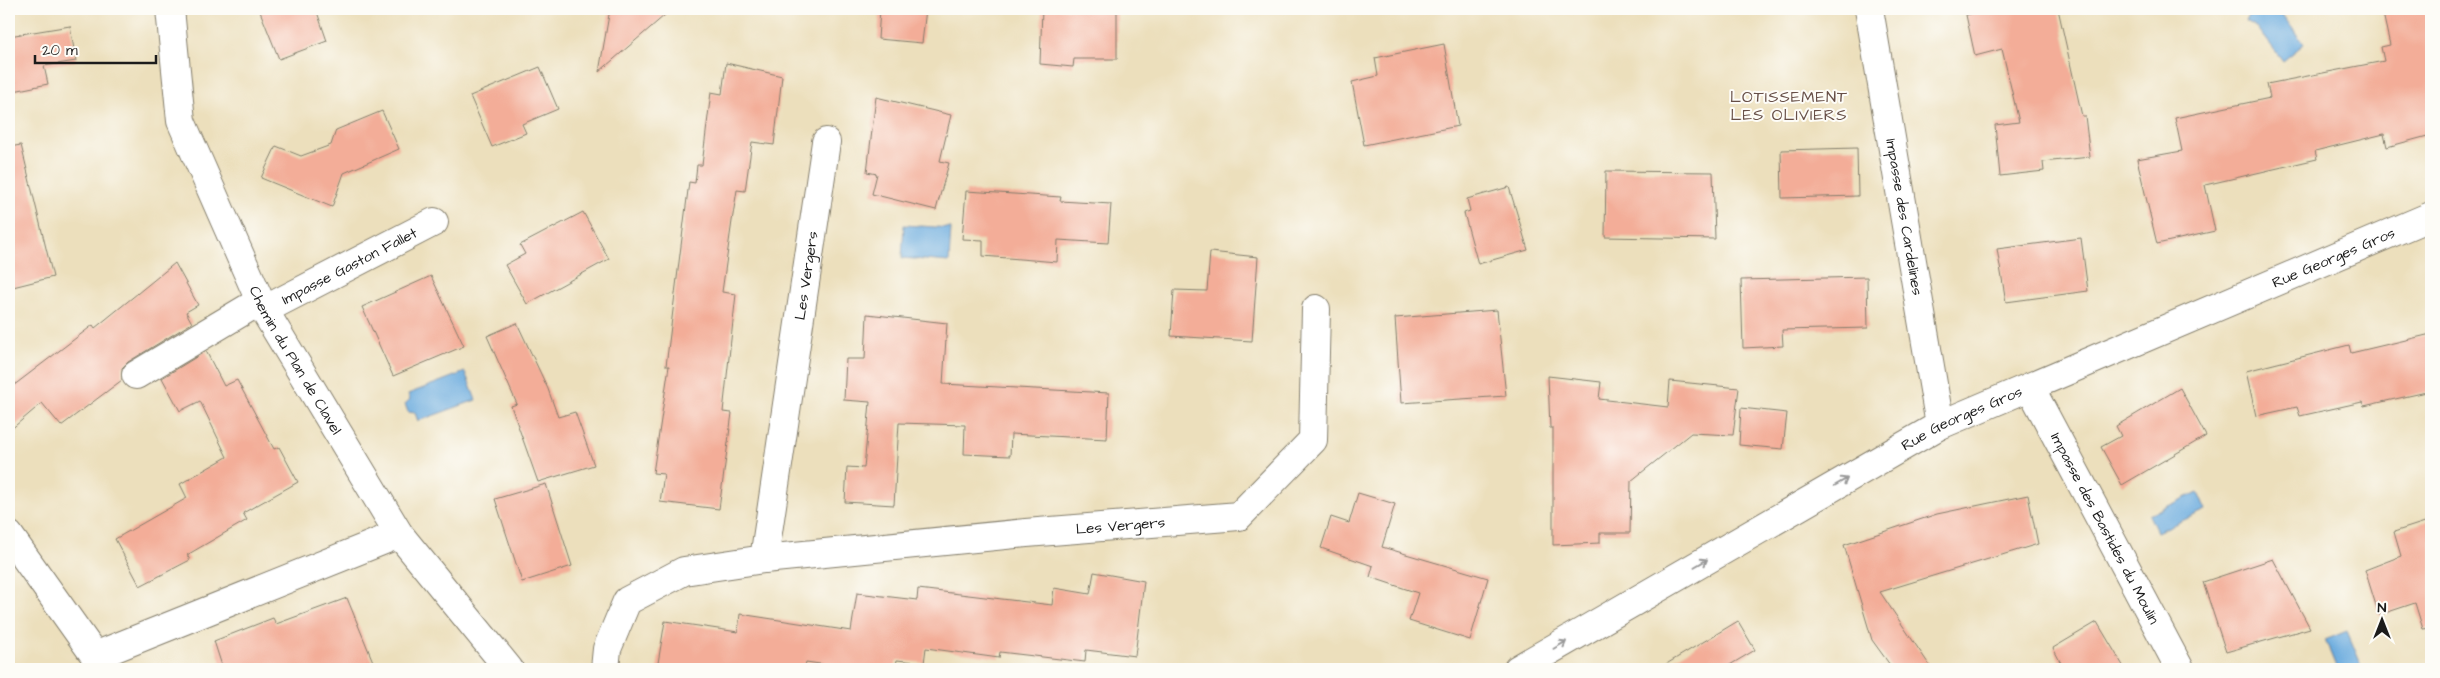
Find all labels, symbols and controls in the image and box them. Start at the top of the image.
scale bar [35,32,156,64]
text: 20 m [42,40,78,61]
district label: LOTISSEMENT LES OLIVIERS [1730,86,1848,126]
street label: Impasse des Cardelines [1880,137,1928,298]
street label: Rue Georges Gros [2269,222,2399,293]
street label: Impasse Gaston Fallet [278,223,421,310]
street label: Les Vergers [790,229,824,321]
street label: Chemin du Plan de Clavel [244,283,347,439]
street label: Rue Georges Gros [1897,381,2026,456]
street label: Impasse des Bastides du Moulin [2045,429,2164,628]
one-way arrow [1834,477,1848,487]
street label: Les Vergers [1075,512,1166,540]
one-way arrow [1693,558,1707,568]
north arrow [2358,596,2408,646]
text: N [2378,598,2387,618]
one-way arrow [1552,639,1567,649]

